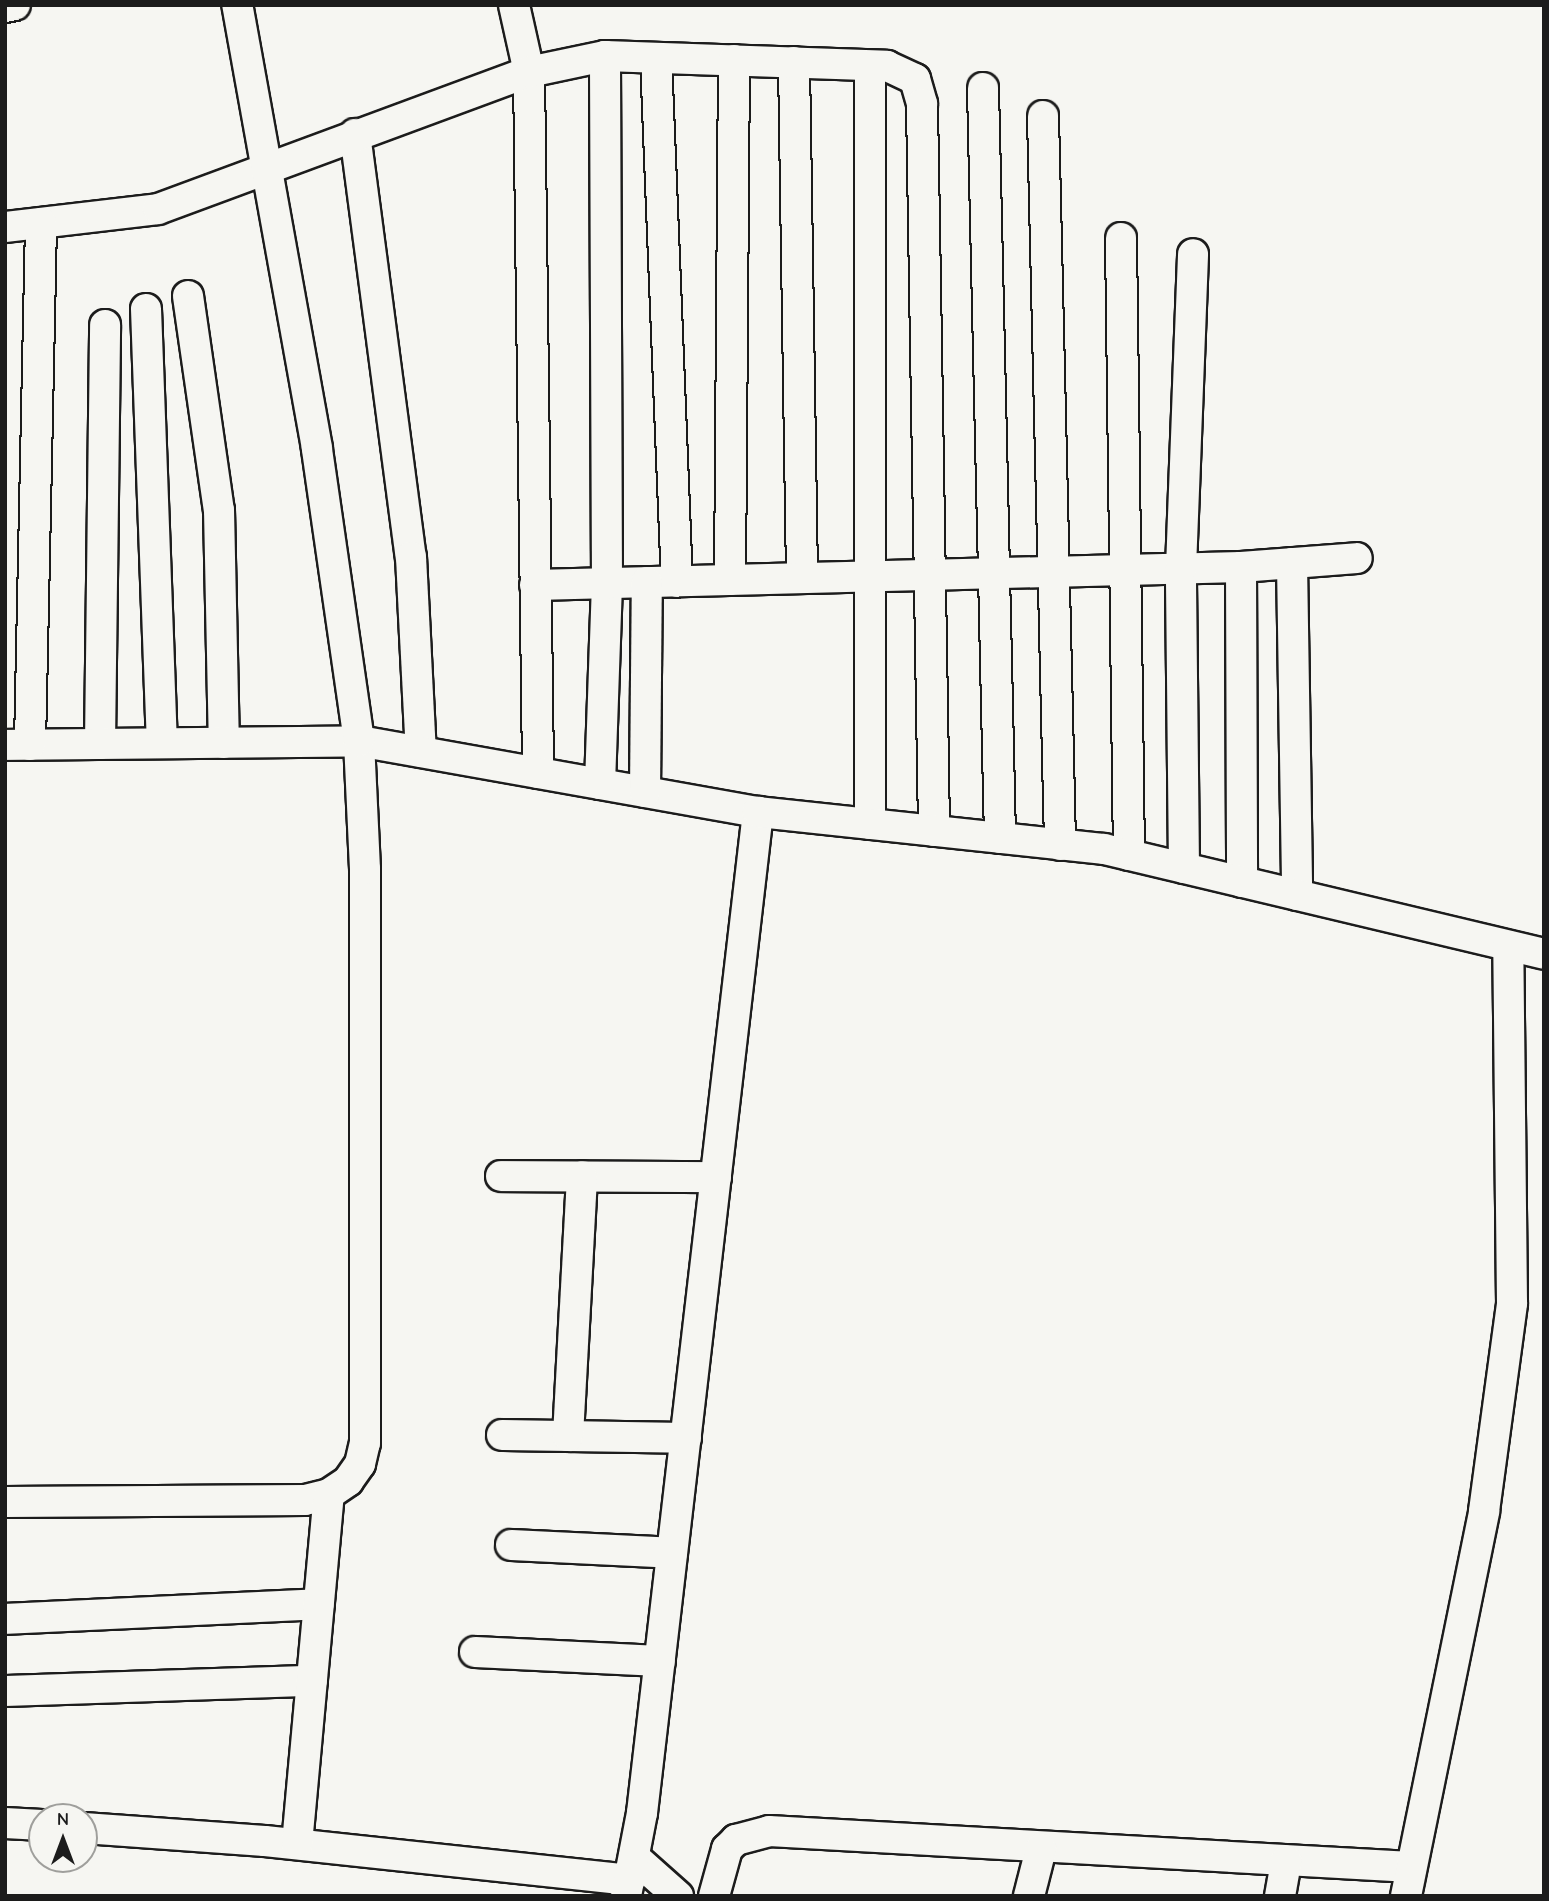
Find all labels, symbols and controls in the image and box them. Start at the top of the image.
north arrow [28,1803,98,1873]
text: N [57,1808,69,1830]

